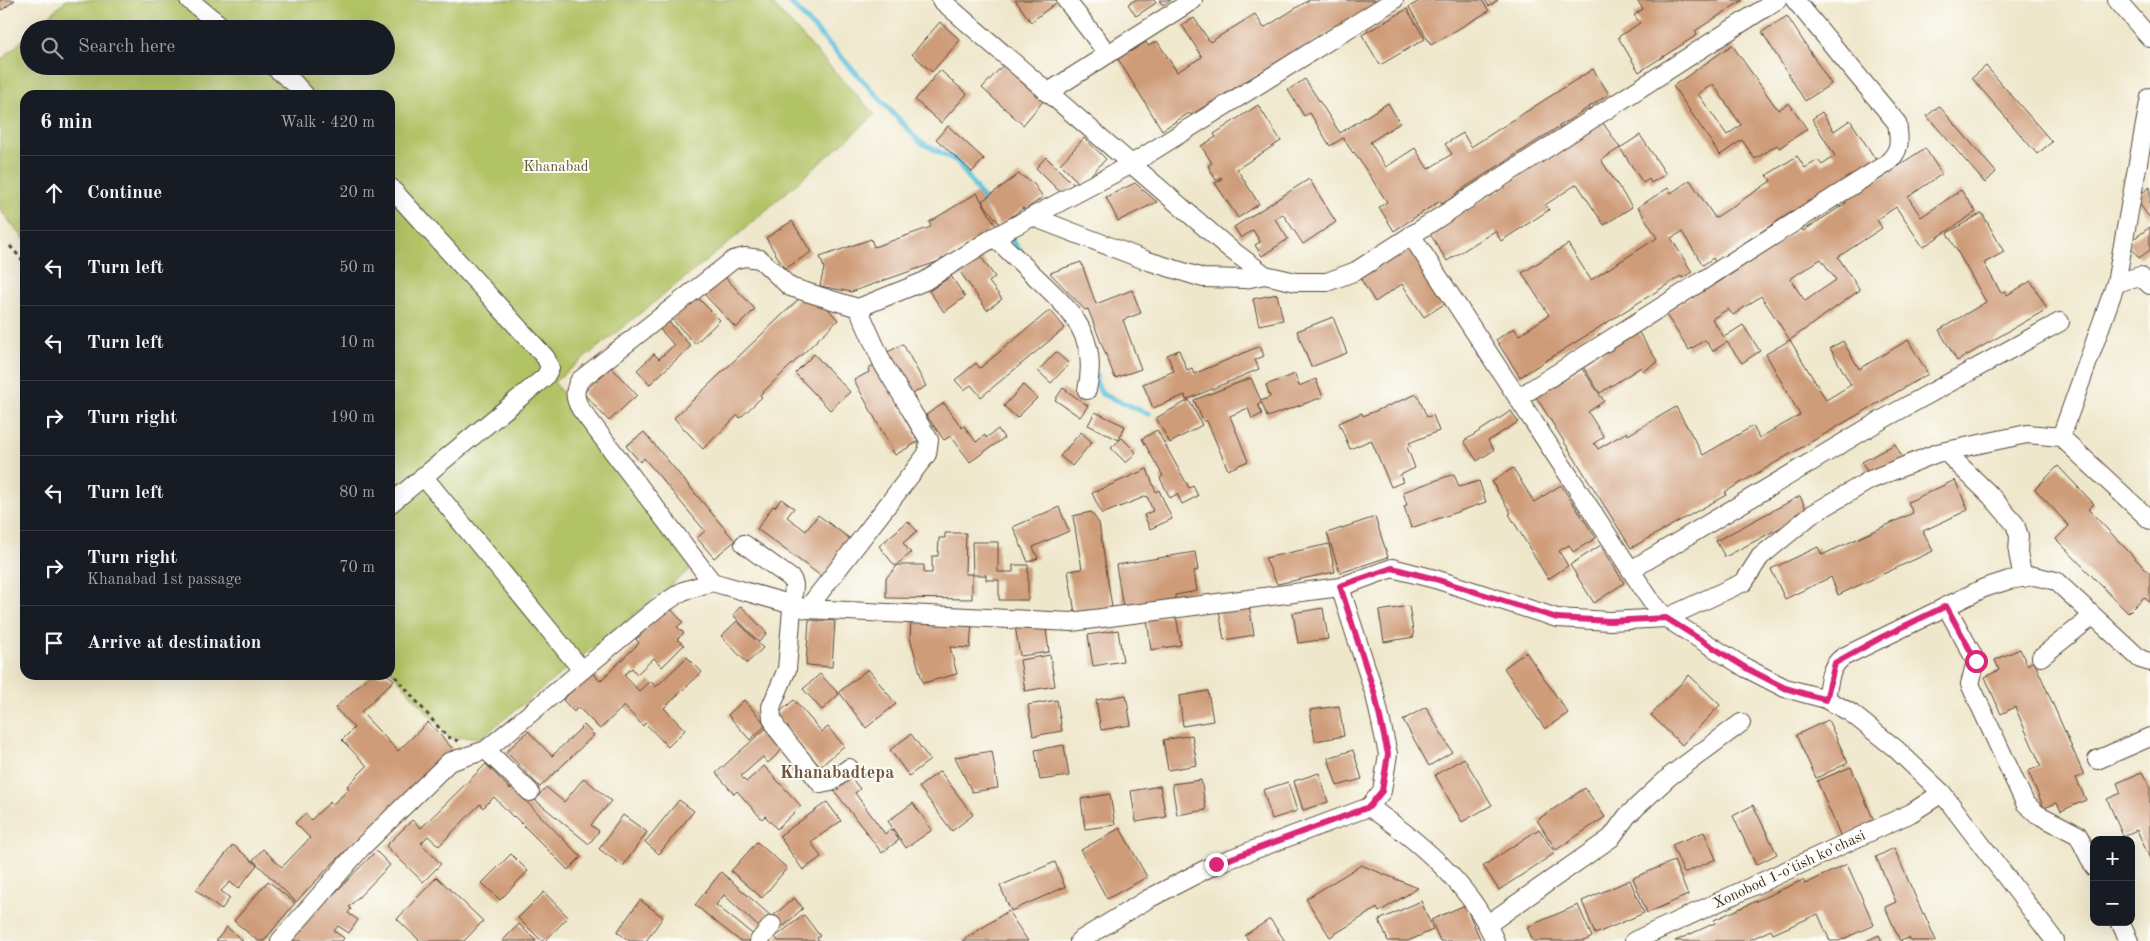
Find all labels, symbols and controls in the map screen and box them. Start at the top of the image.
search box [20,20,395,75]
icon: search [38,34,66,62]
text: Search here [78,38,175,57]
text: 6 min [40,112,93,133]
text: Walk · 420 m [280,115,375,131]
park label: Khanabad [523,160,589,175]
icon: ahead [40,179,68,207]
text: Continue [87,184,162,203]
text: 20 m [339,185,375,201]
icon: left [40,254,68,282]
text: Turn left [87,259,164,278]
text: 50 m [339,260,375,276]
icon: left [40,329,68,357]
text: Turn left [87,334,164,353]
text: 10 m [339,335,375,351]
icon: right [40,404,68,432]
text: Turn right [87,409,177,428]
text: 190 m [330,410,375,426]
icon: left [40,479,68,507]
text: Turn left [87,484,164,503]
text: 80 m [339,485,375,501]
text: Turn right [87,549,177,568]
icon: right [40,554,68,582]
text: 70 m [339,560,375,576]
text: Khanabad 1st passage [87,572,241,588]
icon: arrive [40,629,68,657]
text: Arrive at destination [87,634,261,653]
route start [1965,650,1988,673]
district label: Khanabadtepa [780,764,894,782]
street label: Xonobod 1-o'tish ko'chasi [1711,828,1868,912]
map controls [2090,836,2135,926]
button: + [2090,836,2135,881]
route end [1205,853,1228,876]
button: − [2090,881,2135,926]

